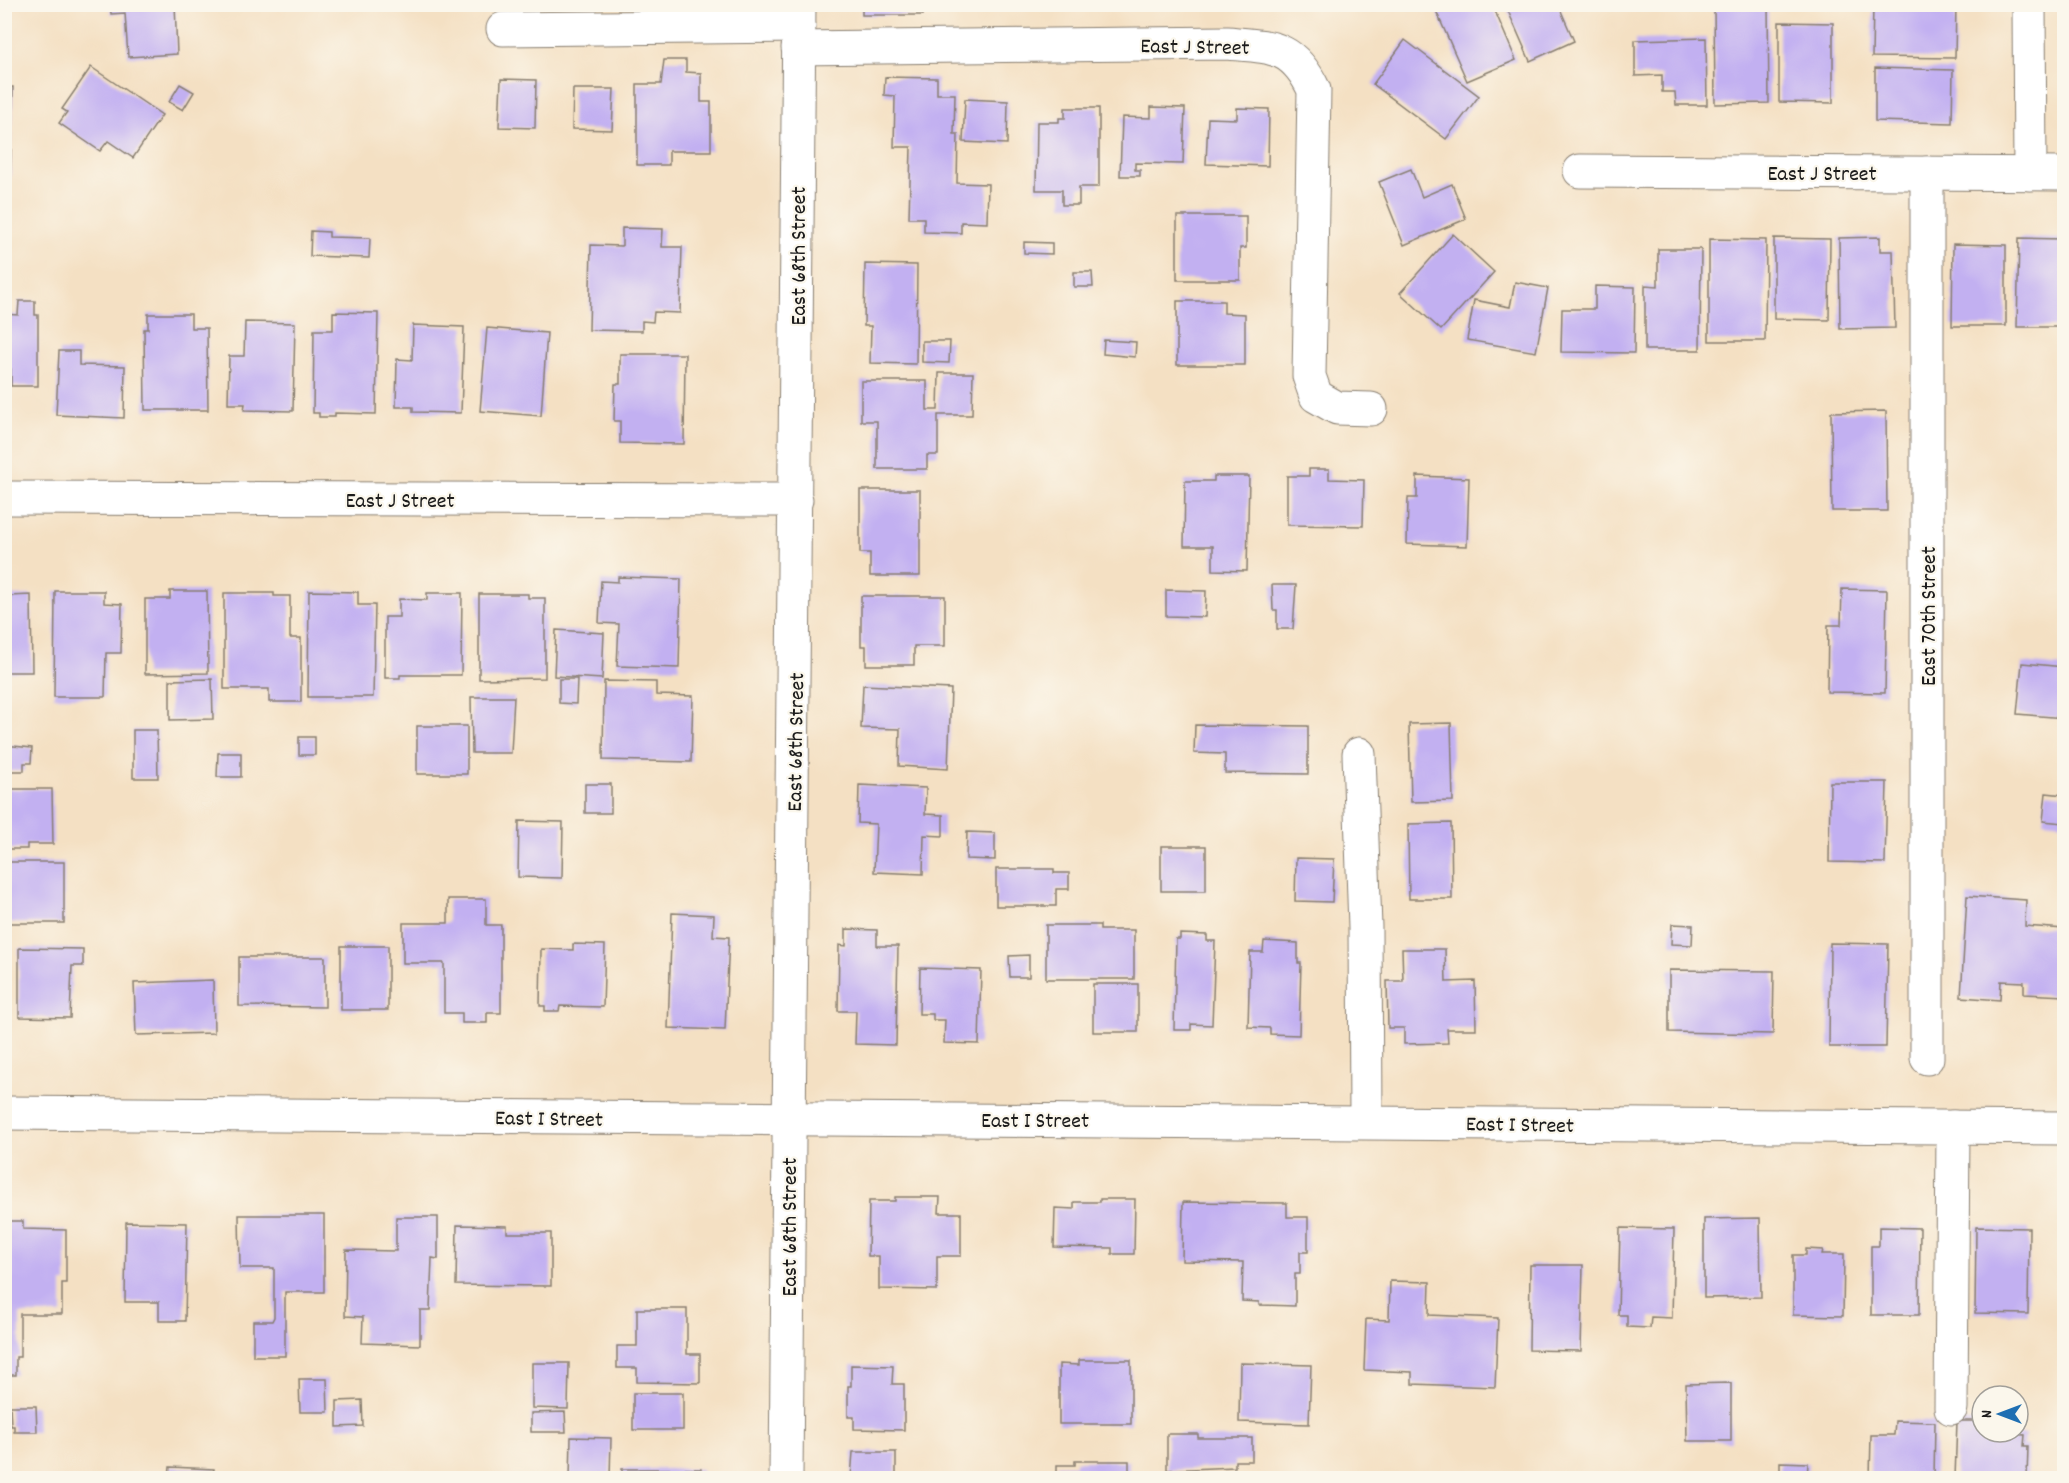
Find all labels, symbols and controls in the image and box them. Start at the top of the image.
street label: East J Street [1140,32,1250,65]
street label: East J Street [1767,160,1877,191]
street label: East 68th Street [785,186,816,326]
street label: East J Street [345,487,455,518]
street label: East 70th Street [1915,546,1946,686]
street label: East 68th Street [781,672,814,812]
street label: East I Street [495,1104,603,1137]
street label: East I Street [981,1107,1089,1138]
street label: East I Street [1466,1110,1574,1143]
street label: East 68th Street [776,1157,807,1297]
north arrow [1970,1384,2030,1444]
text: N [1976,1410,1999,1418]

